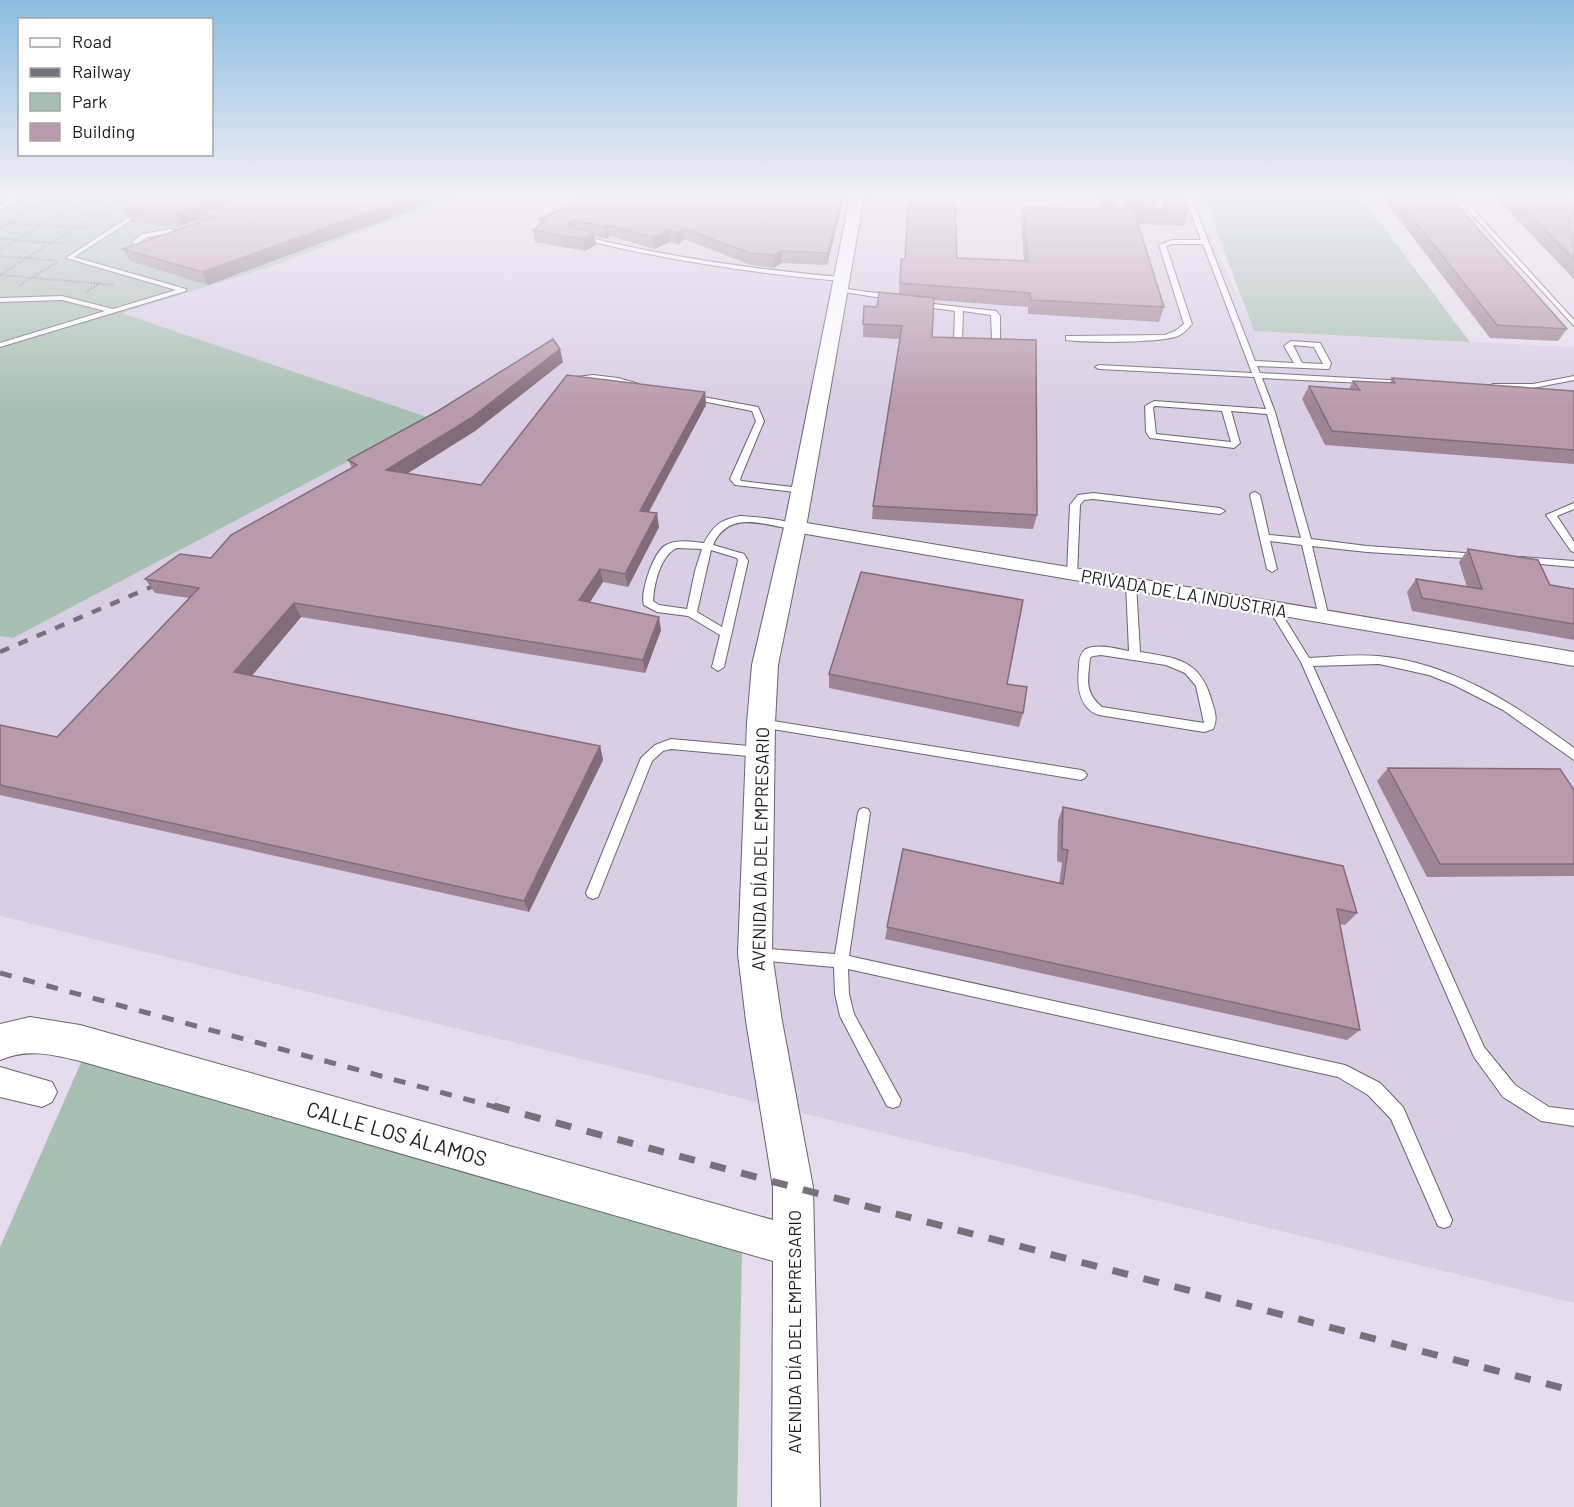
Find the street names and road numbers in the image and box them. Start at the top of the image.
street label: PRIVADA DE LA INDUSTRIA [1079,564,1289,622]
street label: AVENIDA DÍA DEL EMPRESARIO [747,727,773,971]
street label: CALLE LOS ÁLAMOS [304,1095,490,1171]
street label: AVENIDA DÍA DEL EMPRESARIO [783,1210,805,1454]

